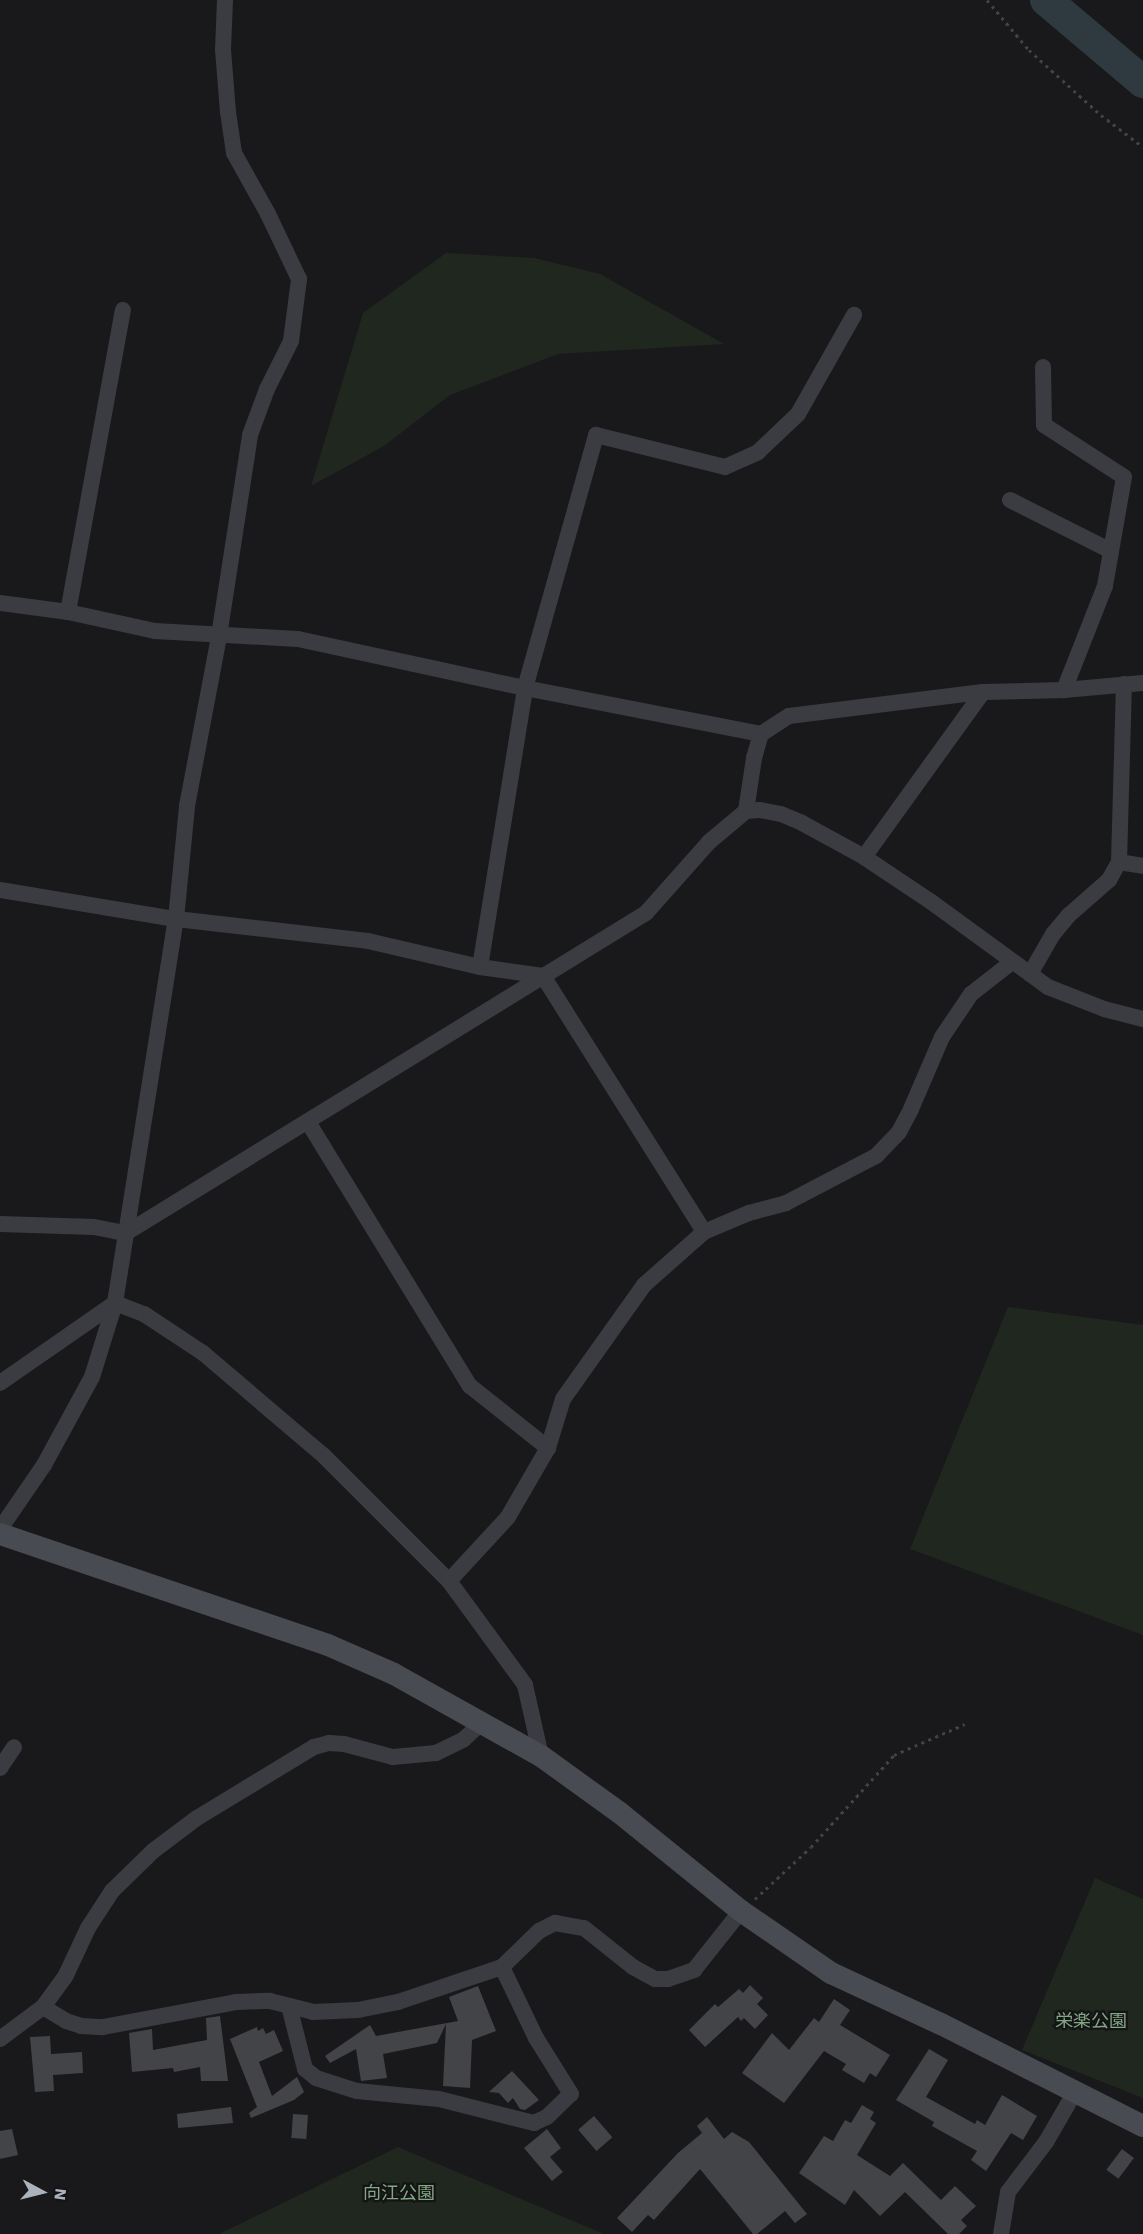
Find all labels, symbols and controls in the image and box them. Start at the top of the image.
park label: 栄楽公園 [1055,2010,1127,2032]
north arrow [12,2162,72,2222]
park label: 向江公園 [363,2182,435,2204]
text: N [50,2187,71,2201]

